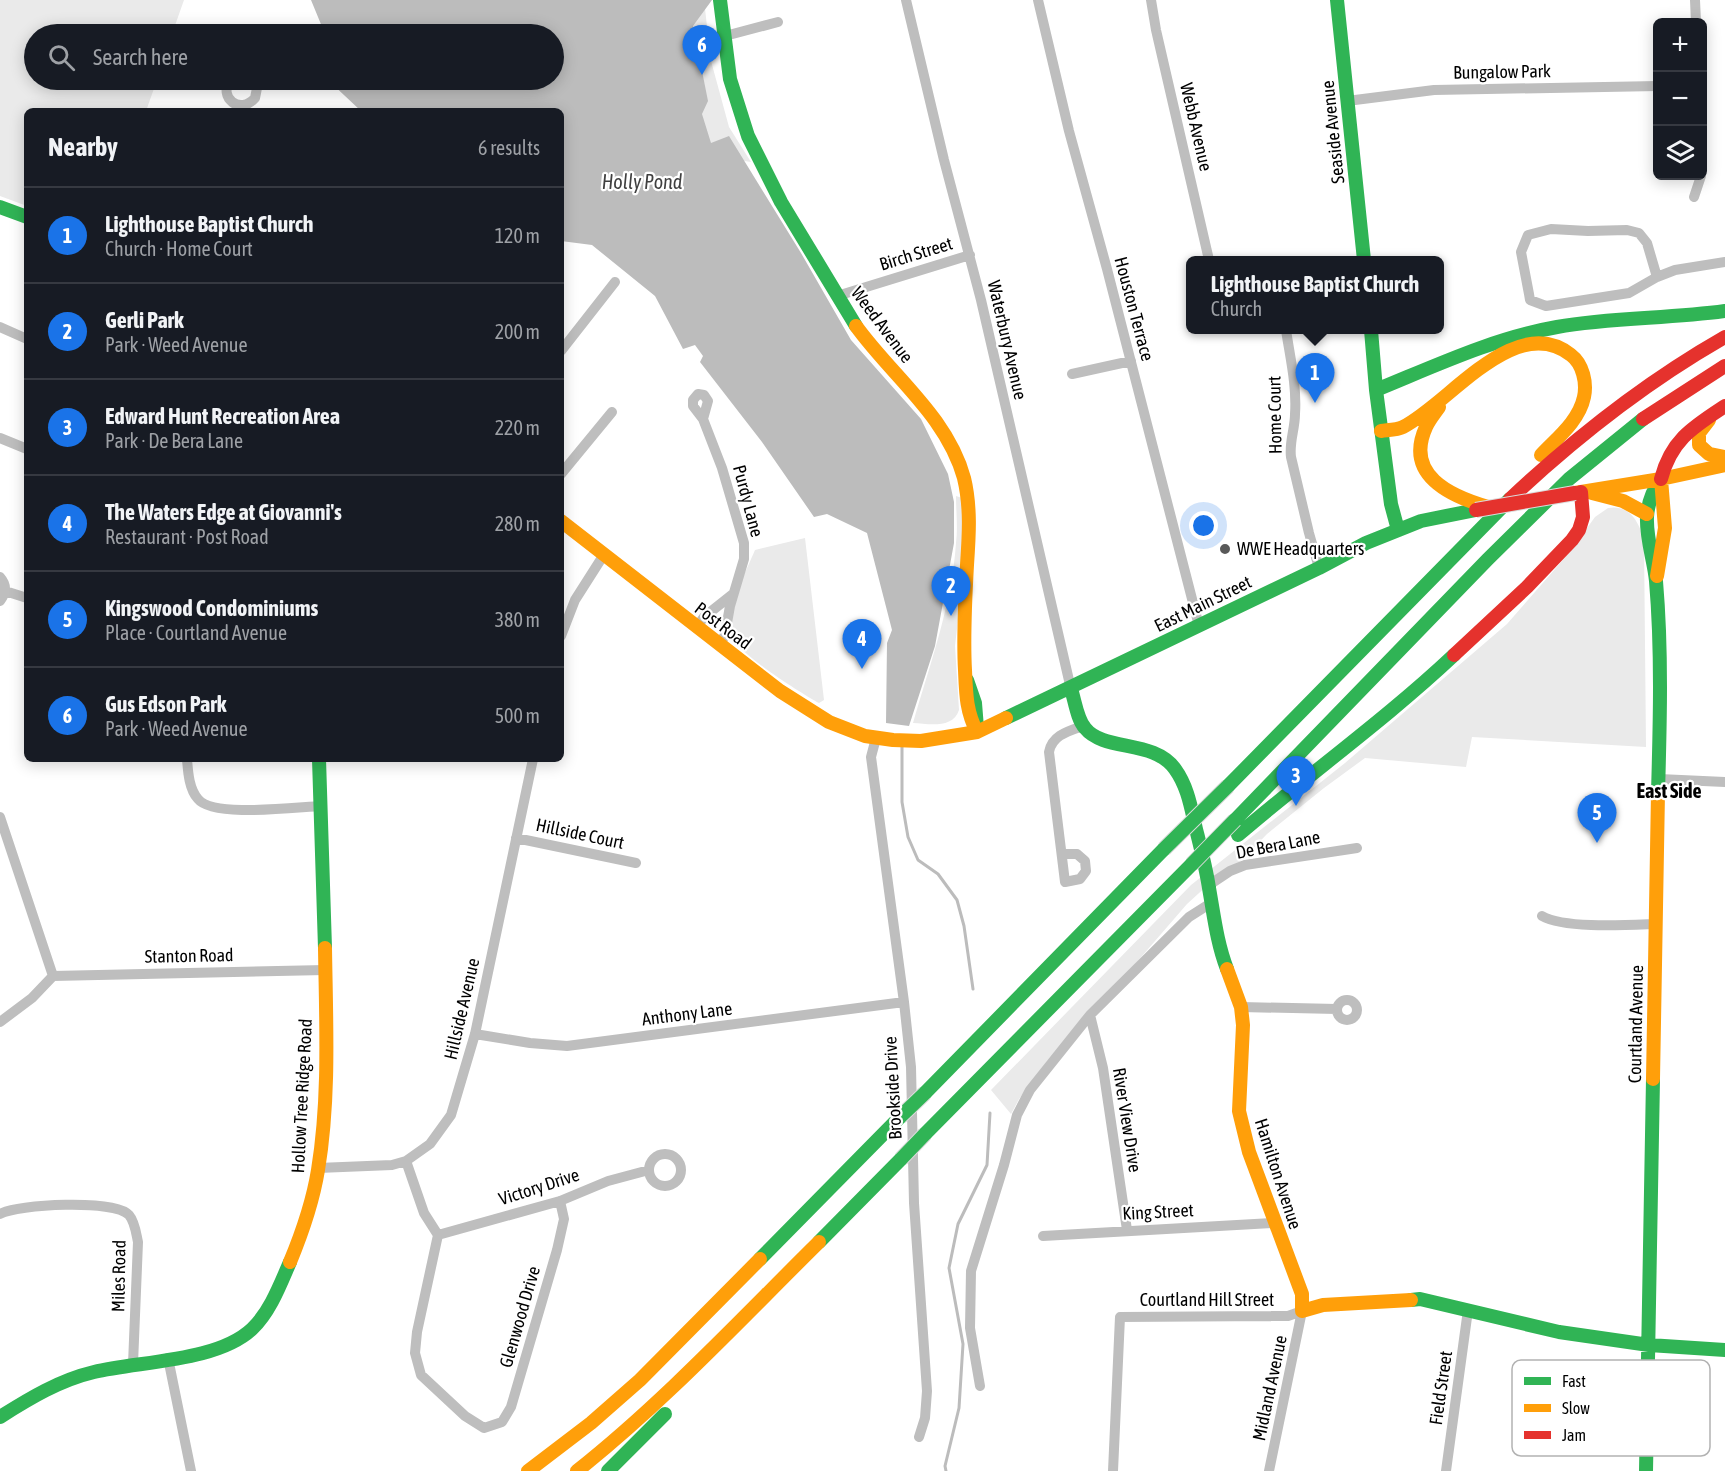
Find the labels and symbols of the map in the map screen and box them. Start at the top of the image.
pin: 6 [682,26,722,75]
street label: Bungalow Park [1453,60,1551,83]
street label: Seaside Avenue [1317,79,1348,185]
street label: Webb Avenue [1176,81,1217,173]
water label: Holly Pond [602,170,683,193]
street label: Birch Street [877,232,955,275]
street label: Houston Terrace [1110,254,1158,363]
street label: Waterbury Avenue [984,278,1031,401]
street label: Weed Avenue [847,283,918,367]
pin: 1 [1296,354,1334,403]
street label: Home Court [1263,376,1286,454]
street label: Purdy Lane [729,463,768,539]
your location [1189,511,1218,540]
place label: WWE Headquarters [1237,538,1364,559]
marker: WWE Headquarters [1218,542,1232,556]
pin: 2 [932,566,970,616]
street label: East Main Street [1151,571,1255,636]
street label: Post Road [691,598,756,654]
pin: 4 [842,620,882,669]
pin: 3 [1276,756,1316,806]
district label: East Side [1637,779,1701,802]
pin: 5 [1578,794,1616,843]
street label: Hillside Court [534,814,626,853]
street label: De Bera Lane [1234,826,1322,863]
street label: Stanton Road [144,944,234,967]
street label: Hillside Avenue [440,956,483,1062]
street label: Courtland Avenue [1624,965,1647,1083]
street label: Anthony Lane [641,998,733,1029]
street label: Hollow Tree Ridge Road [287,1018,316,1174]
street label: Brookside Drive [879,1036,906,1140]
street label: River View Drive [1109,1066,1146,1174]
street label: Hamilton Avenue [1251,1116,1306,1232]
street label: Victory Drive [496,1164,582,1209]
street label: King Street [1122,1199,1194,1224]
street label: Miles Road [107,1240,130,1312]
street label: Glenwood Drive [495,1264,544,1370]
street label: Courtland Hill Street [1140,1289,1274,1310]
street label: Midland Avenue [1248,1333,1291,1443]
street label: Field Street [1425,1350,1456,1426]
legend [1512,1360,1710,1456]
text: Fast [1562,1372,1586,1390]
text: Slow [1562,1399,1590,1417]
text: Jam [1562,1426,1586,1444]

